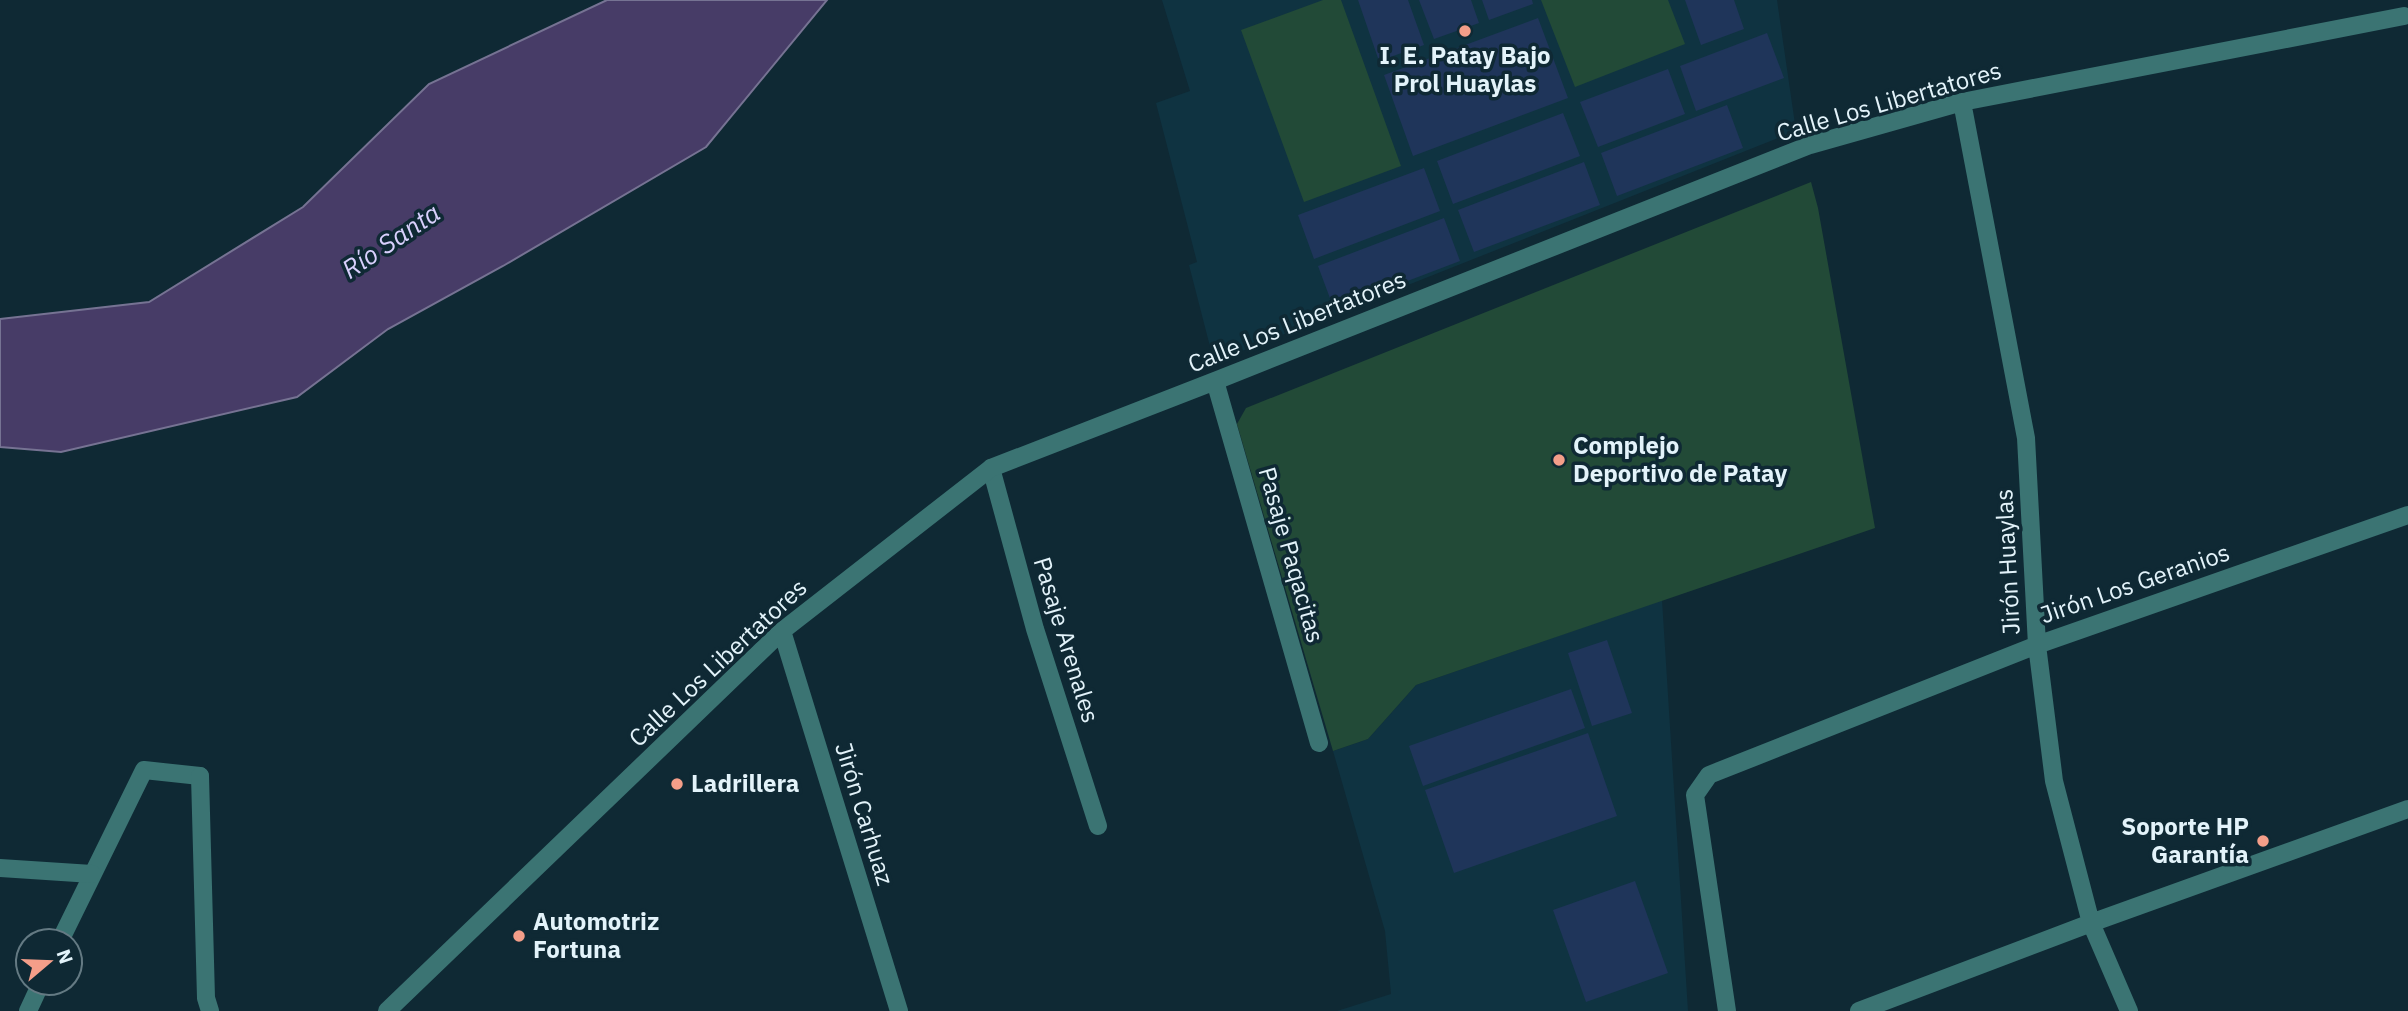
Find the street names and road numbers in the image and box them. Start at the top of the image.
street label: Calle Los Libertatores [1772,54,2005,148]
street label: Calle Los Libertatores [1183,263,1410,379]
street label: Pasaje Paqacitas [1252,463,1332,646]
street label: Jirón Huaylas [1987,488,2027,636]
street label: Jirón Los Geranios [2036,536,2234,630]
street label: Pasaje Arenales [1027,553,1107,726]
street label: Calle Los Libertatores [621,571,813,753]
street label: Jirón Carhuaz [828,739,902,889]

